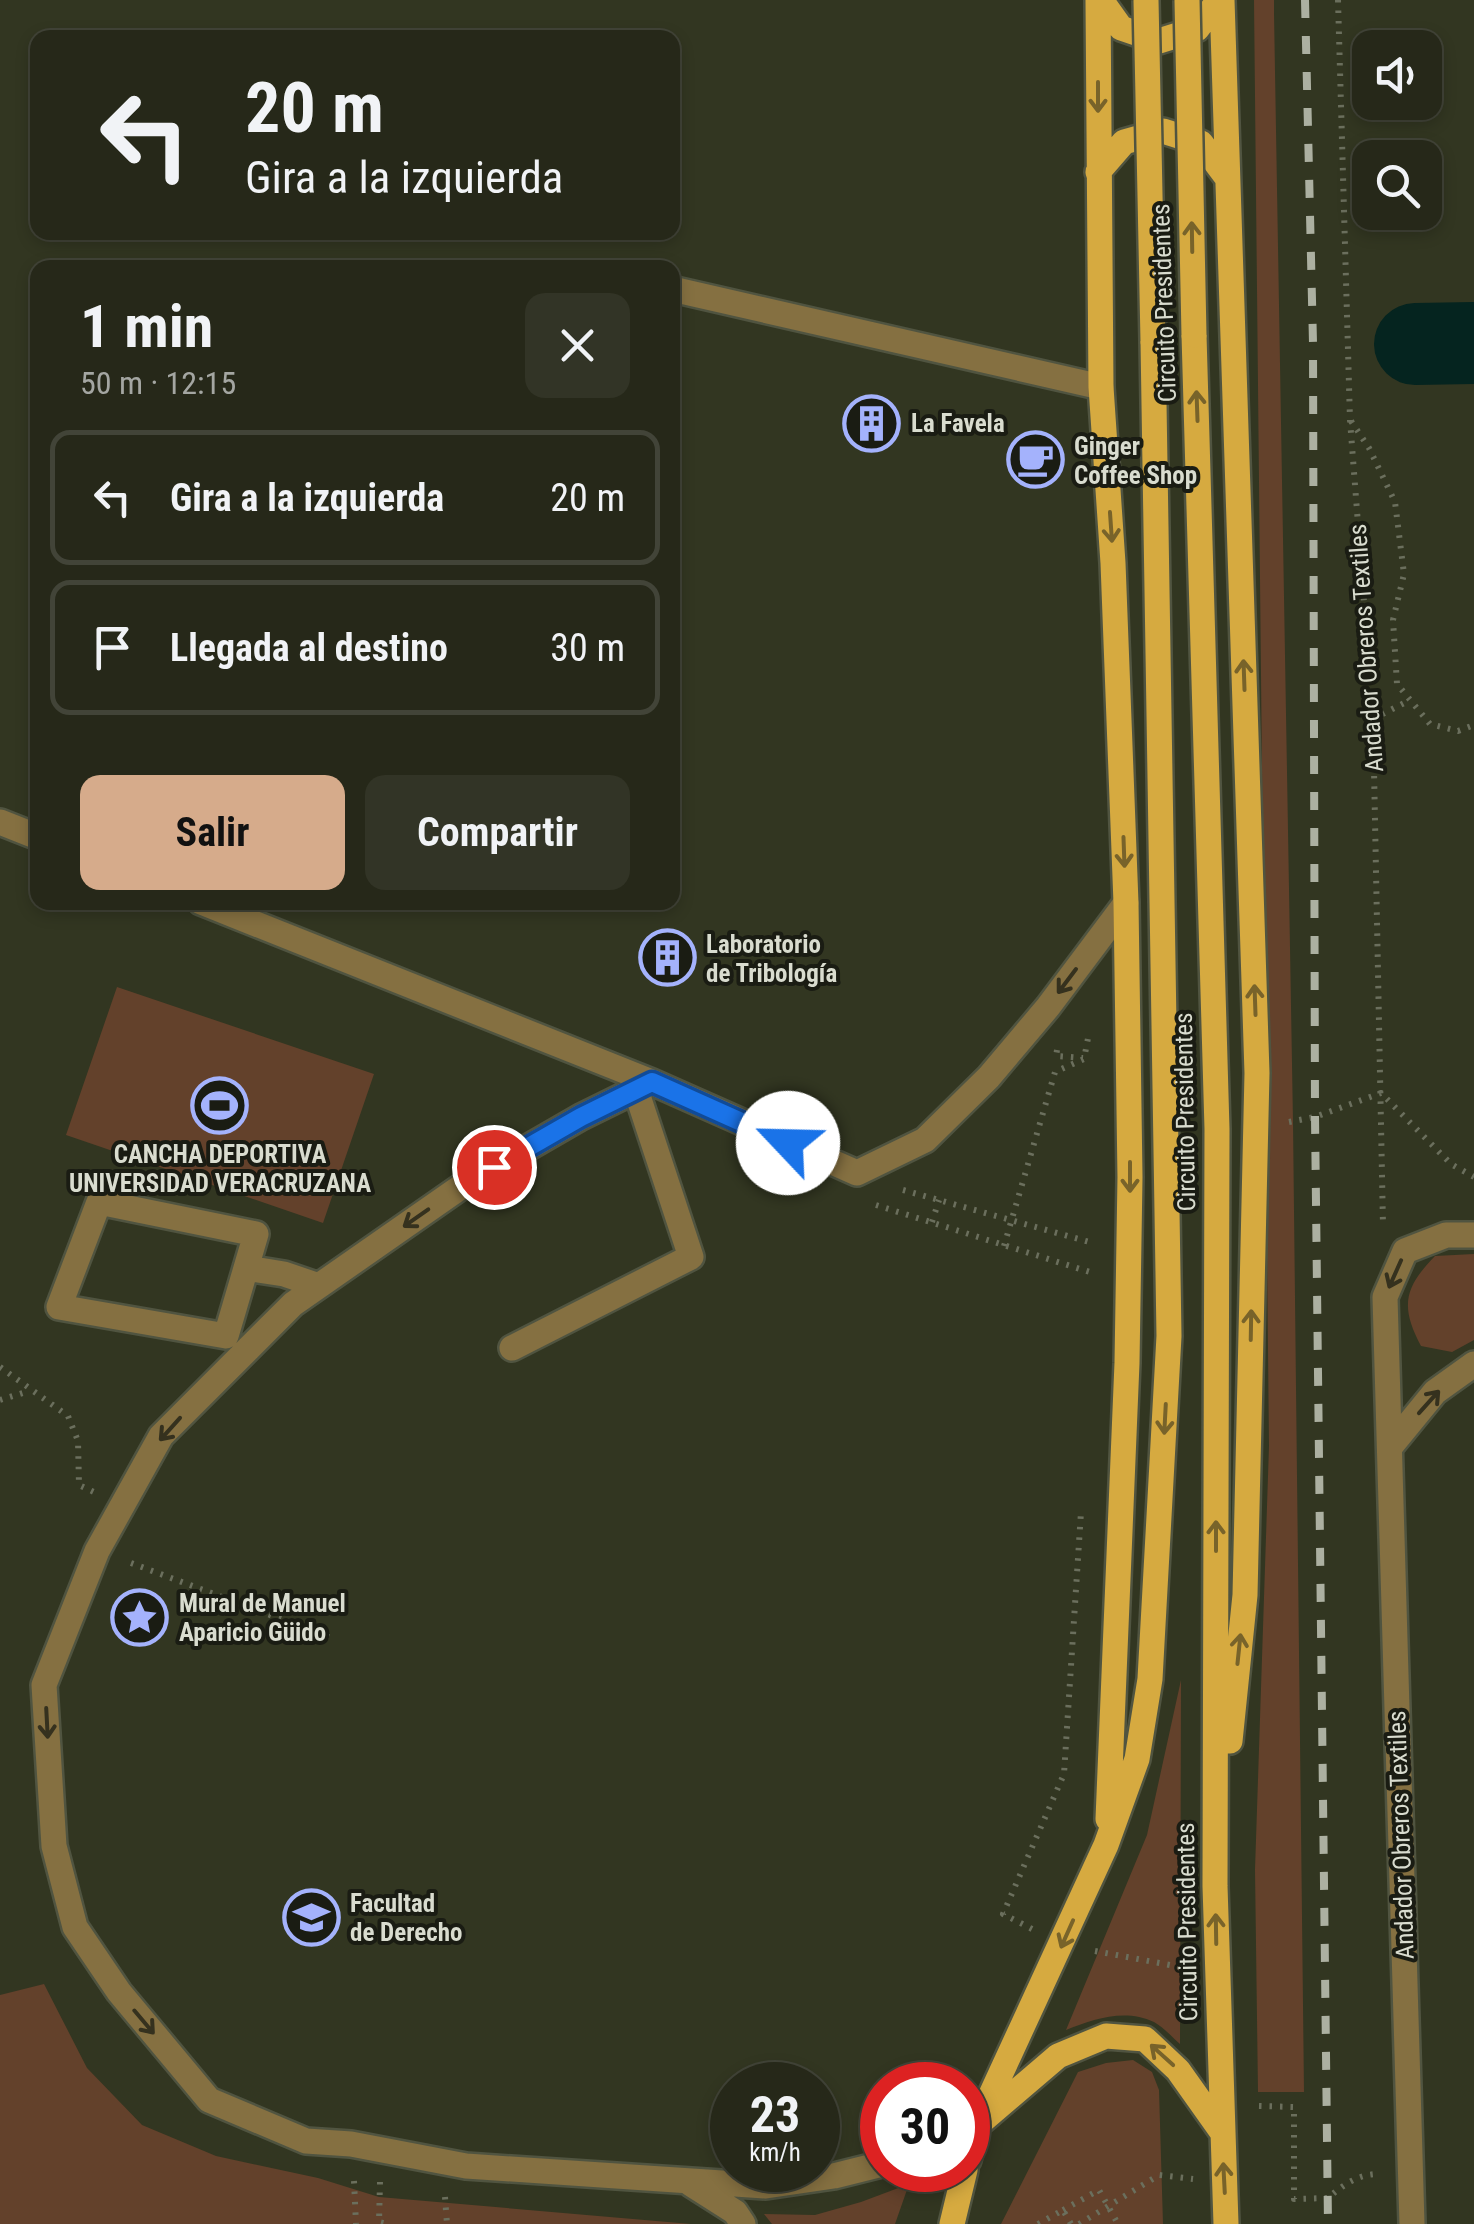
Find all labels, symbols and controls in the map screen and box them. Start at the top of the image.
map controls [1352,30,1442,230]
button: sound [1352,30,1442,120]
text: 20 m [245,67,384,149]
icon: left [80,70,210,200]
one-way arrow [1088,80,1108,113]
button: search [1352,140,1442,230]
text: Gira a la izquierda [245,151,563,204]
street label: Circuito Presidentes [1146,203,1182,403]
one-way arrow [1183,222,1202,254]
text: 1 min [80,291,213,362]
button: close [525,293,630,398]
text: 50 m · 12:15 [80,364,236,402]
one-way arrow [1187,391,1206,423]
building icon: La Favela [842,393,902,453]
place label: La Favela [911,409,1005,438]
cafe icon: Ginger Coffee Shop [1005,430,1065,490]
place label: Ginger Coffee Shop [1074,432,1197,490]
icon: left [85,470,140,525]
text: Gira a la izquierda [170,476,444,520]
text: 20 m [550,476,625,520]
one-way arrow [1101,511,1120,543]
street label: Andador Obreros Textiles [1343,523,1389,773]
icon: arrive [85,620,140,675]
text: Llegada al destino [170,626,448,670]
text: 30 m [550,626,625,670]
one-way arrow [1234,660,1253,692]
button: Salir [80,775,345,890]
button: Compartir [365,775,630,890]
one-way arrow [1114,835,1133,867]
building icon: Laboratorio de Tribología [637,928,697,988]
place label: Laboratorio de Tribología [706,930,837,988]
one-way arrow [1057,967,1078,994]
one-way arrow [1245,984,1264,1016]
street label: Circuito Presidentes [1169,1012,1201,1212]
sports icon: CANCHA DEPORTIVA UNIVERSIDAD VERACRUZANA [190,1075,250,1135]
position arrow [736,1091,840,1195]
pin [452,1125,537,1210]
place label: CANCHA DEPORTIVA UNIVERSIDAD VERACRUZANA [69,1140,371,1198]
icon: arrive [467,1140,522,1195]
one-way arrow [1120,1160,1139,1192]
one-way arrow [403,1207,430,1228]
one-way arrow [1385,1258,1403,1289]
one-way arrow [1242,1309,1261,1341]
one-way arrow [1417,1390,1440,1415]
one-way arrow [1155,1402,1174,1434]
one-way arrow [158,1416,182,1440]
one-way arrow [1206,1520,1226,1552]
place icon: Mural de Manuel Aparicio Güido [110,1587,170,1647]
place label: Mural de Manuel Aparicio Güido [179,1589,346,1647]
one-way arrow [1230,1634,1249,1666]
one-way arrow [38,1706,57,1739]
street label: Andador Obreros Textiles [1382,1710,1420,1960]
street label: Circuito Presidentes [1171,1822,1203,2022]
school or university icon: Facultad de Derecho [281,1887,341,1947]
place label: Facultad de Derecho [350,1889,462,1947]
one-way arrow [1207,1914,1226,1946]
one-way arrow [1057,1918,1075,1949]
one-way arrow [133,2009,155,2035]
one-way arrow [1150,2044,1175,2067]
speed limit sign: 30 [860,2062,990,2192]
text: 23 [750,2086,800,2144]
text: km/h [749,2138,801,2167]
one-way arrow [1214,2162,1233,2194]

